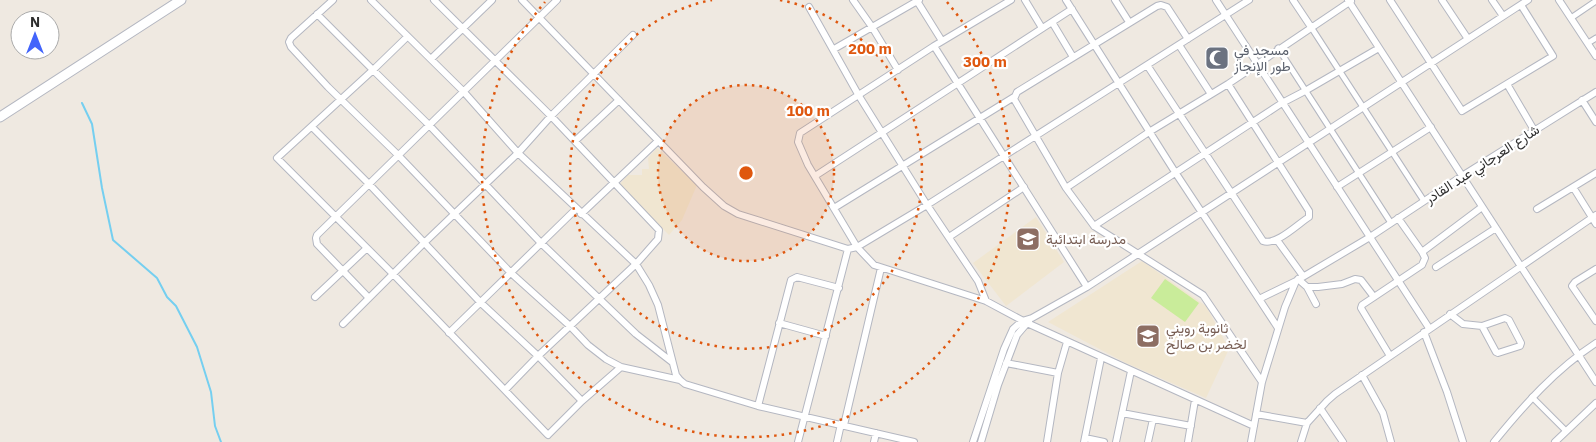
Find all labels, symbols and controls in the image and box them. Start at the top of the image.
north arrow [10,10,60,60]
text: N [30,13,40,31]
text: 200 m [848,39,892,58]
place label: مسجد في طور الإنجاز [1233,41,1291,76]
mosque icon: مسجد في طور الإنجاز [1204,45,1230,71]
text: 300 m [963,52,1007,71]
text: 100 m [786,101,830,120]
street label: شارع العرجاني عبد القادر [1421,120,1544,211]
centre of rings [737,164,755,182]
school or university icon: مدرسة ابتدائية [1015,226,1041,252]
place label: مدرسة ابتدائية [1046,230,1126,248]
place label: ثانوية رويني لخضر بن صالح [1166,319,1247,355]
school or university icon: ثانوية رويني لخضر بن صالح [1135,323,1161,349]

